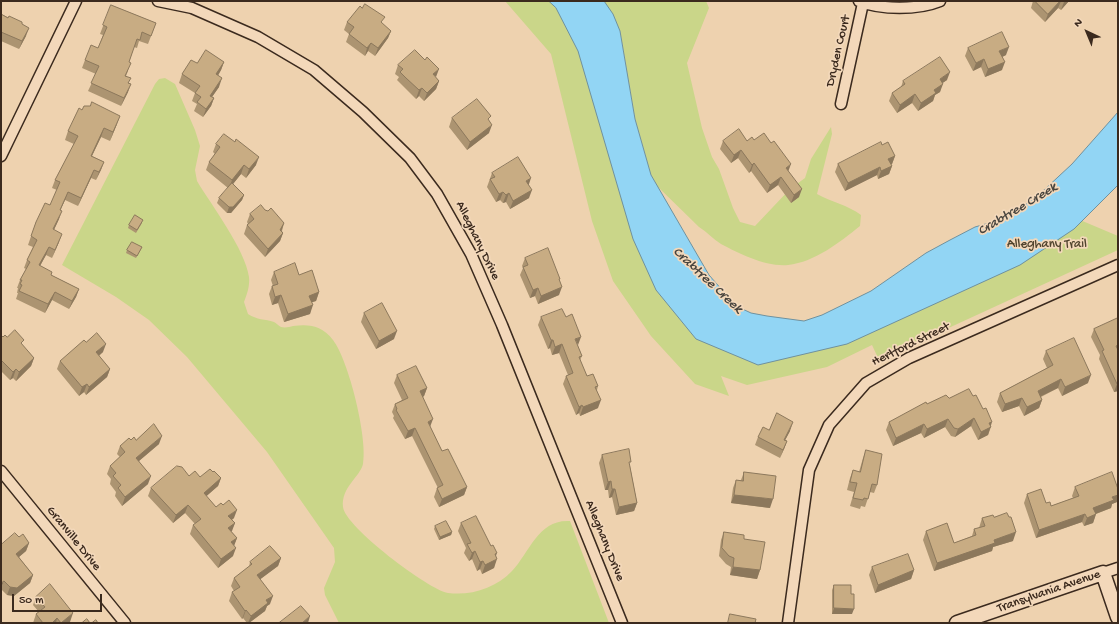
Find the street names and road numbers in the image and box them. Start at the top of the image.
street label: Dryden Court [823,14,855,88]
street label: Alleghany Drive [451,199,503,283]
street label: Hertford Street [870,319,952,371]
street label: Alleghany Drive [581,498,627,584]
street label: Granville Drive [42,504,104,574]
street label: Transylvania Avenue [995,567,1103,617]

